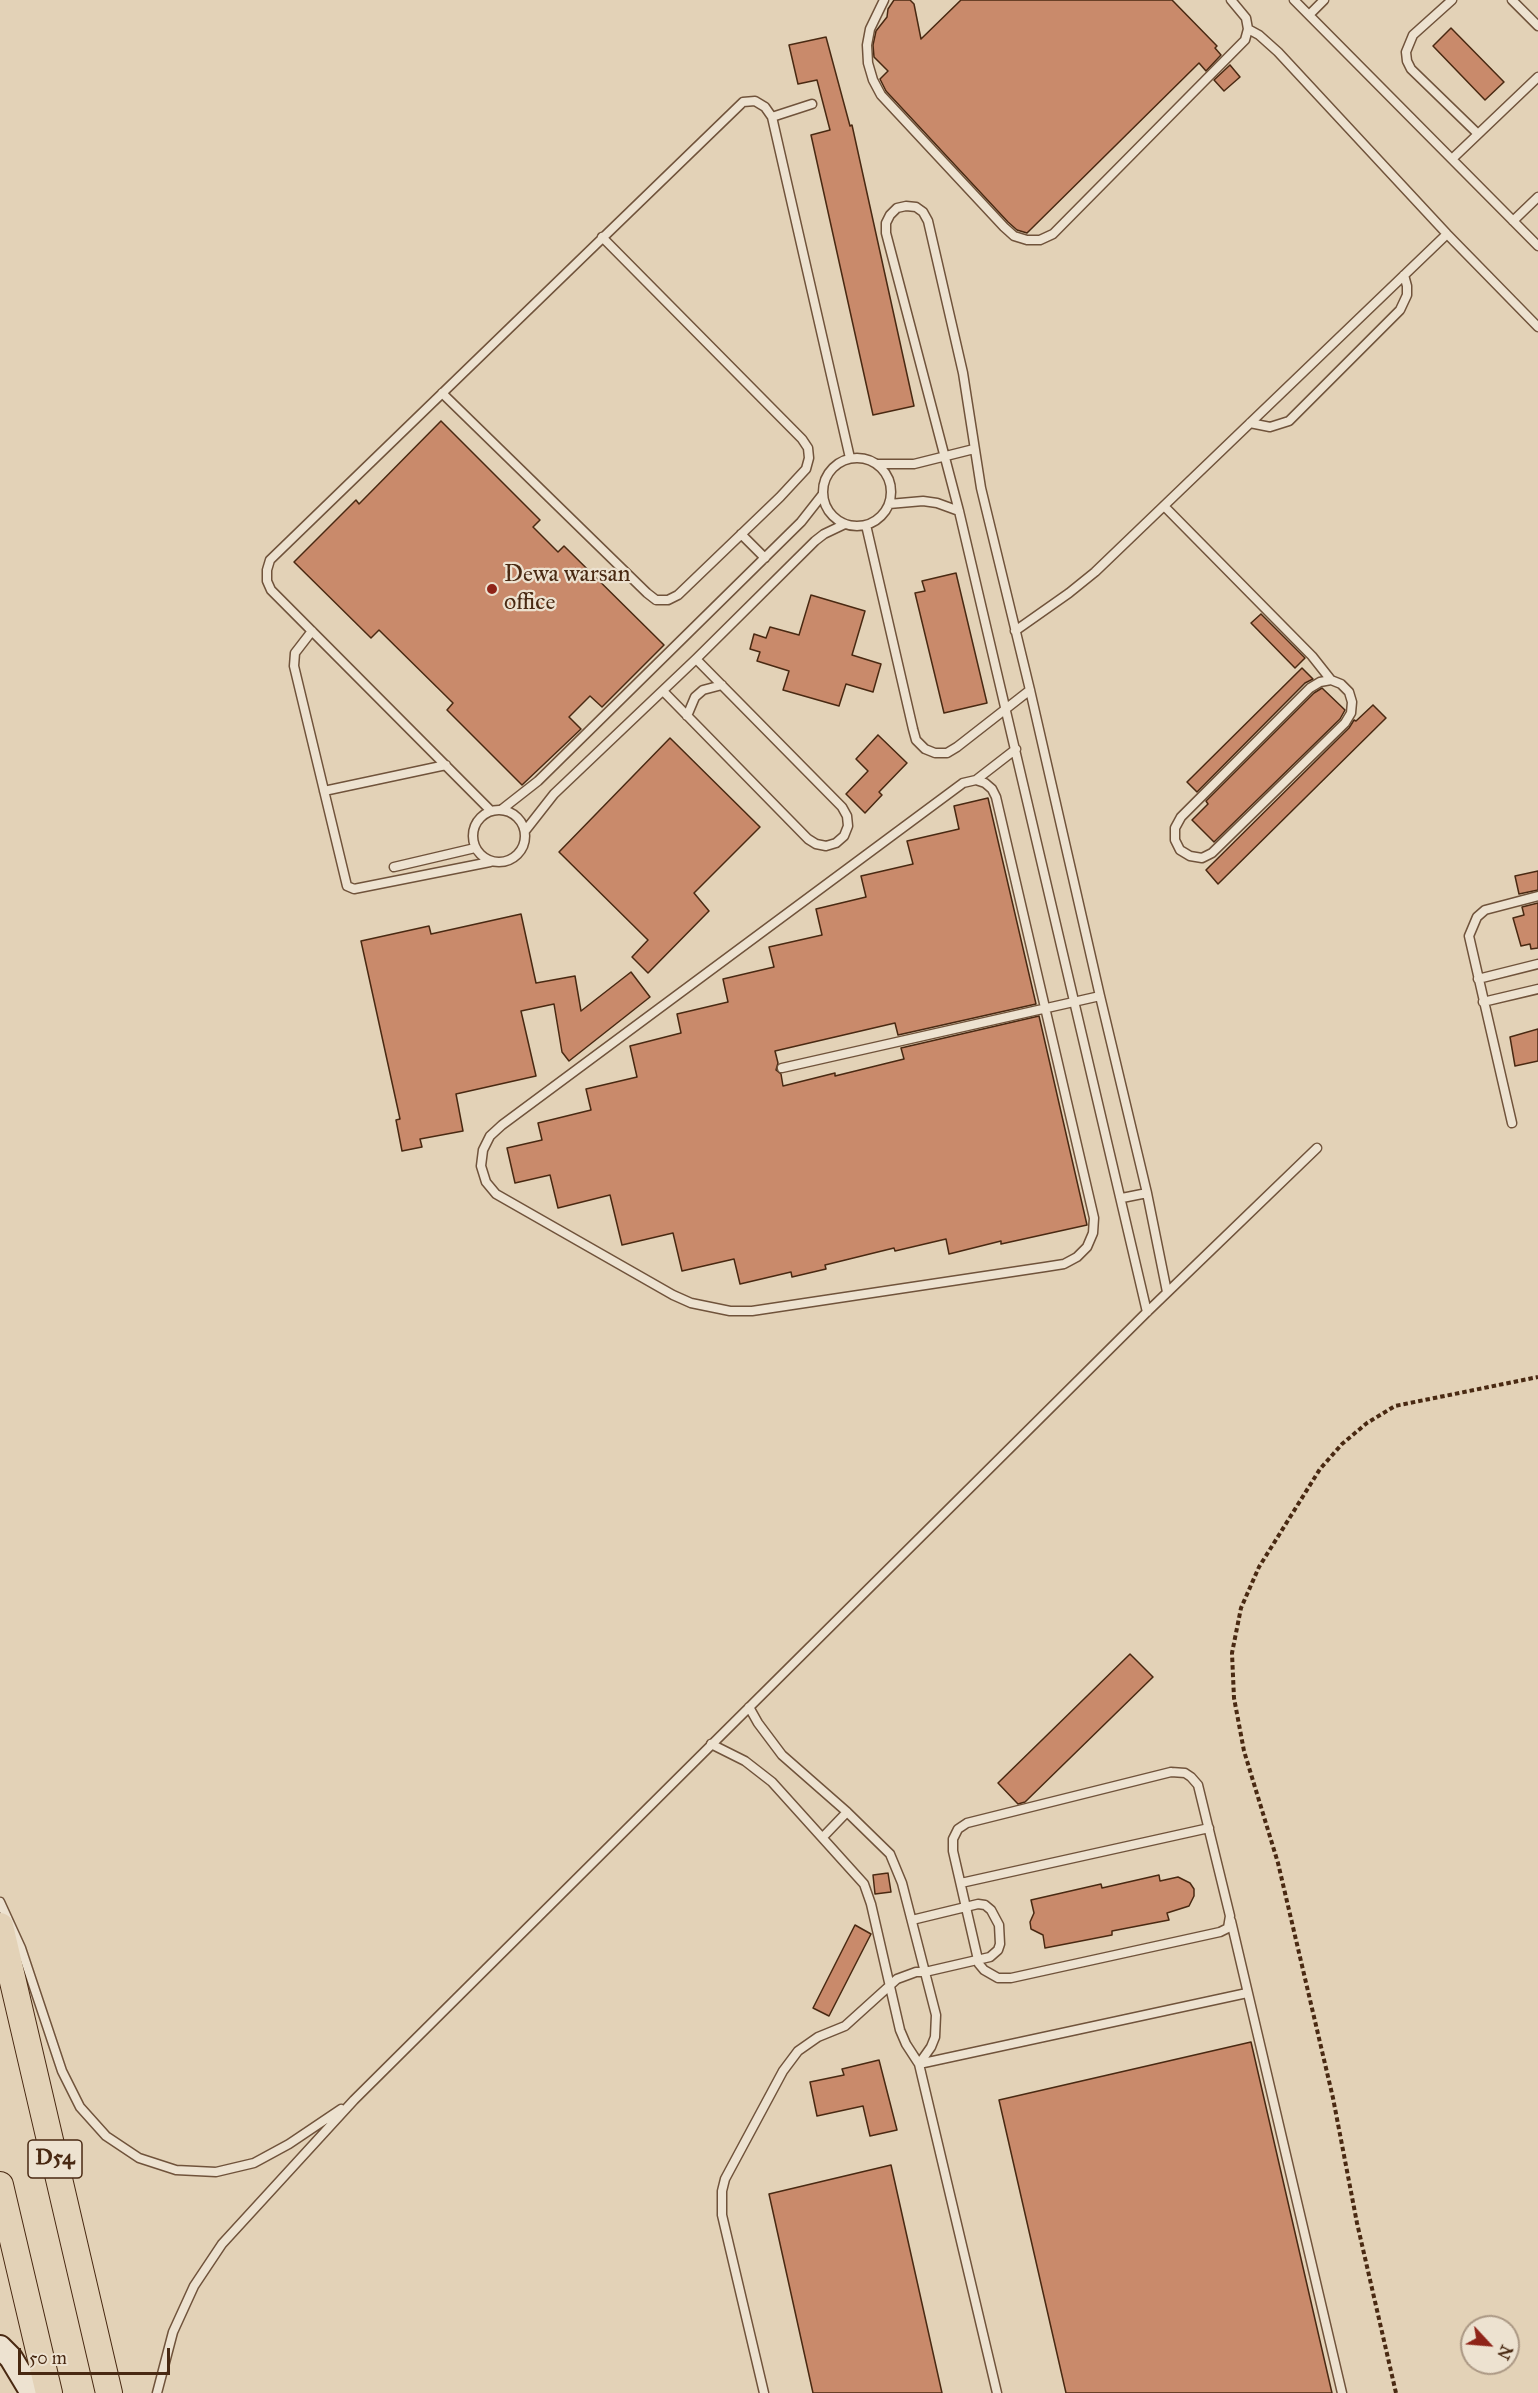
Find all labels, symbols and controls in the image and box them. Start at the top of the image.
place label: Dewa warsan office [504,561,631,617]
marker: Dewa warsan office [485,582,499,596]
road number: D54 [28,2140,82,2178]
north arrow [1460,2315,1520,2375]
scale bar [21,2336,172,2374]
text: N [1493,2342,1516,2362]
text: 50 m [29,2347,67,2369]

